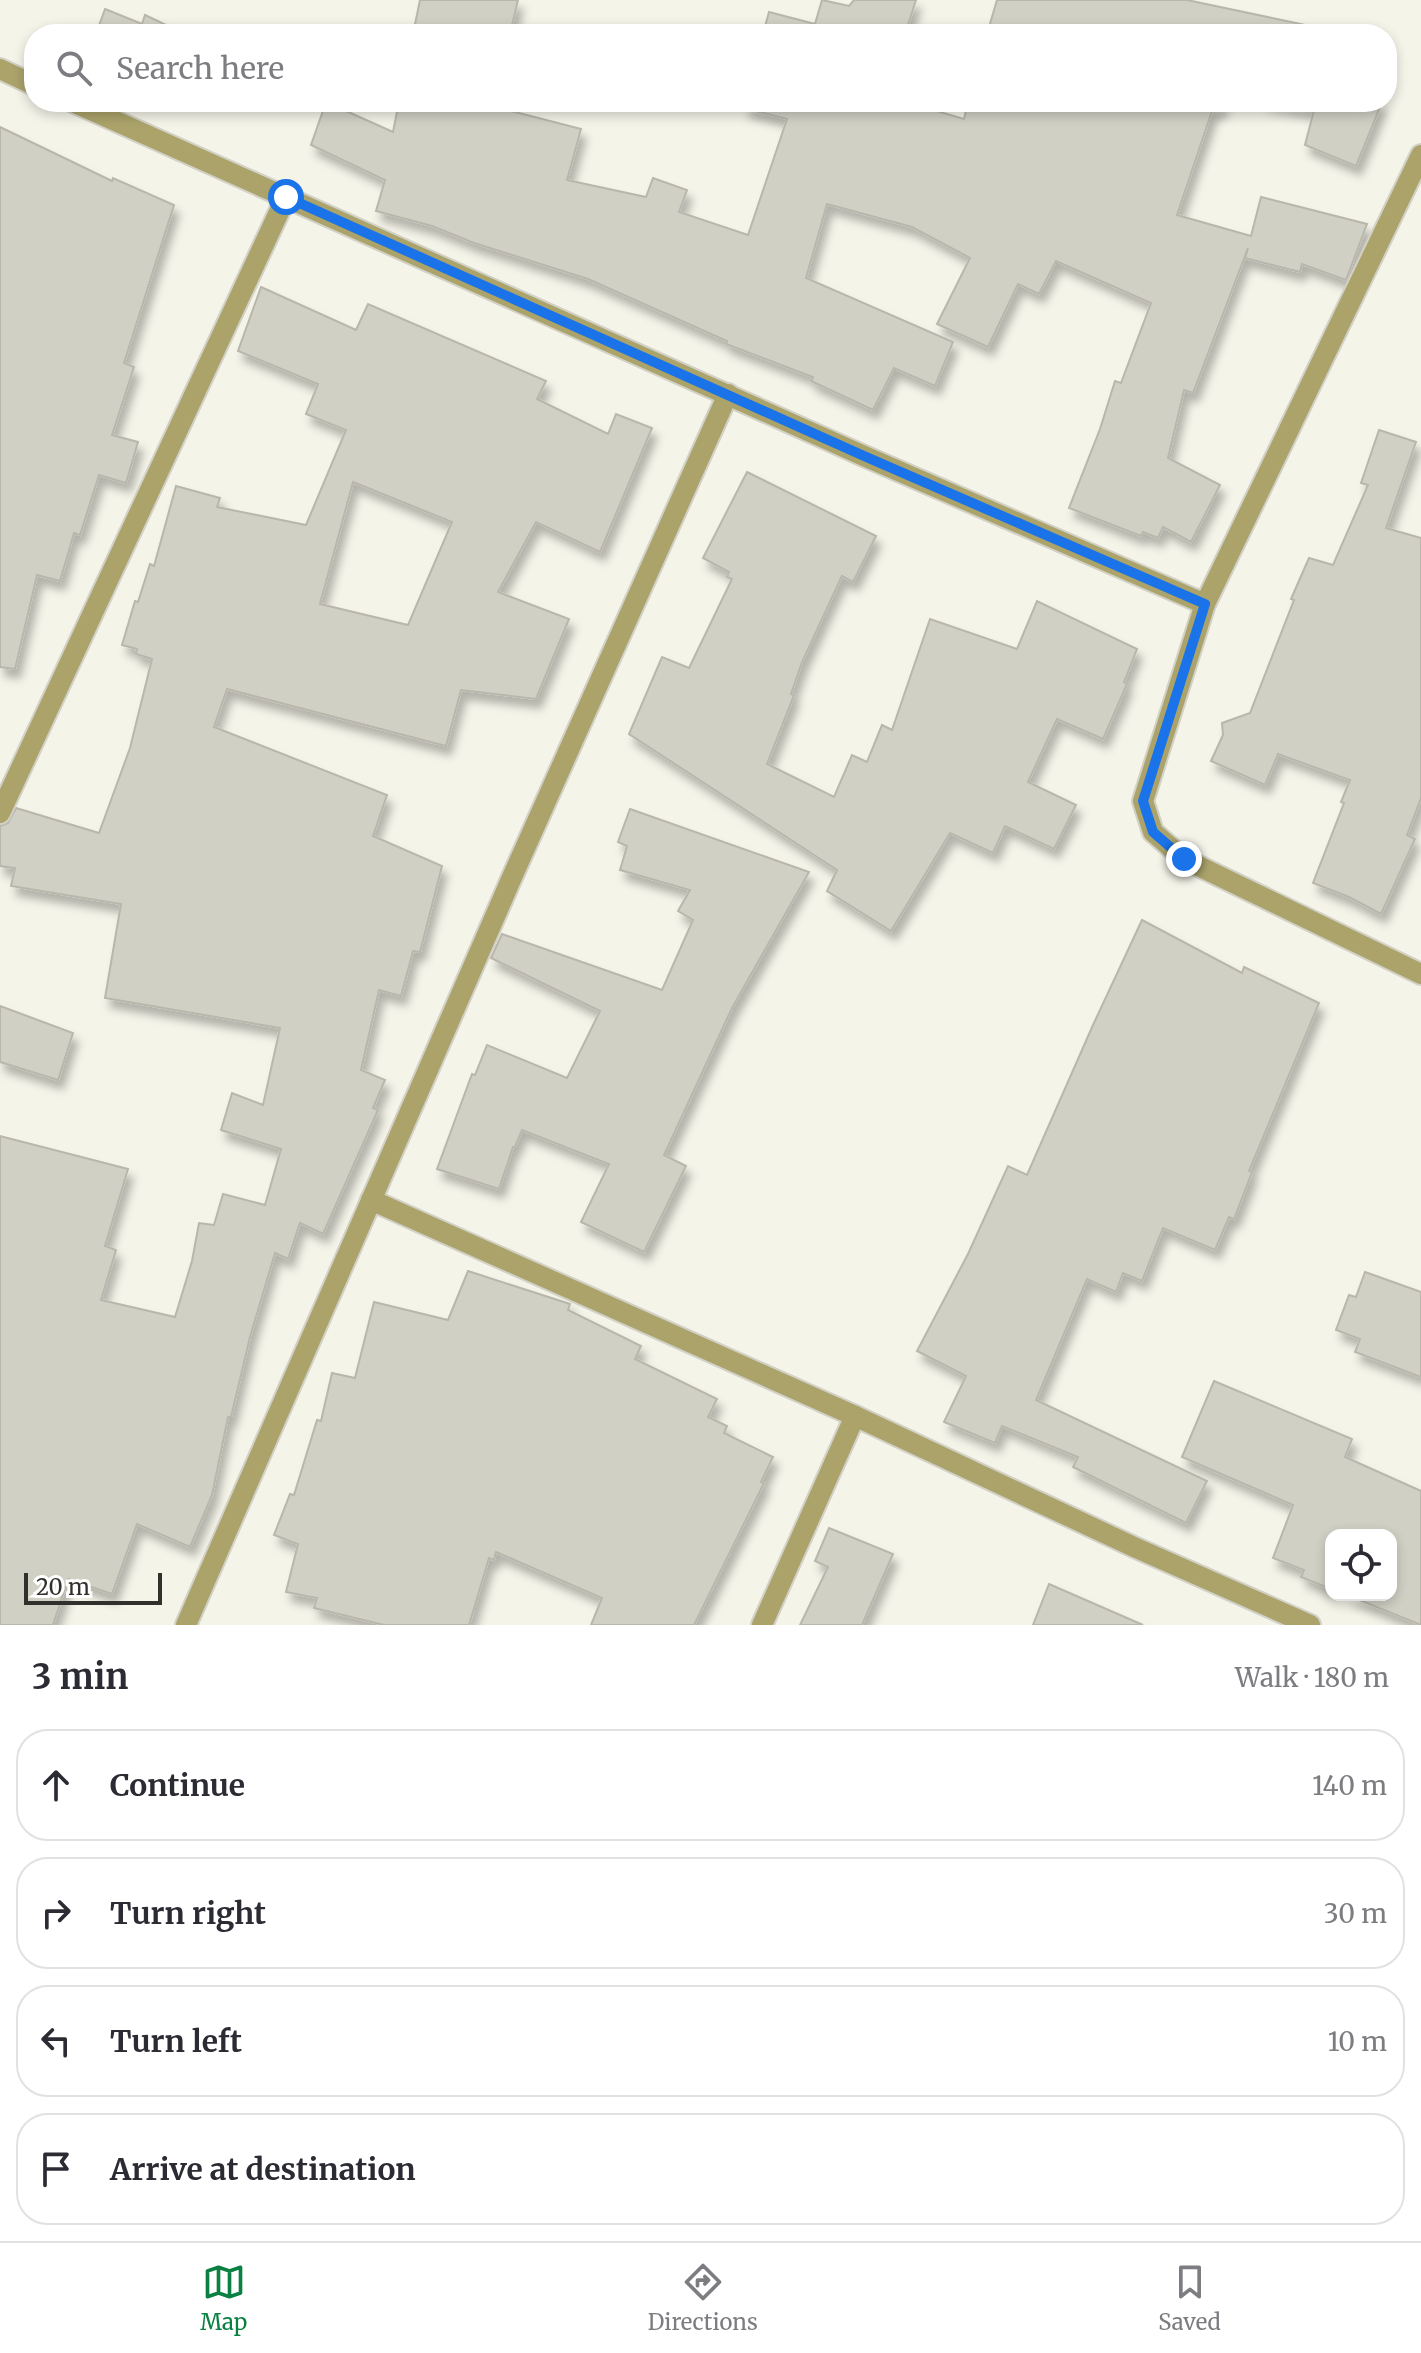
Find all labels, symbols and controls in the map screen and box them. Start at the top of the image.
search box [24,24,1397,112]
icon: search [52,46,96,90]
text: Search here [116,49,284,87]
route start [268,179,304,215]
route end [1166,841,1202,877]
map controls [1325,1529,1397,1601]
button: locate [1325,1529,1397,1601]
scale bar [24,1569,162,1605]
text: 20 m [36,1573,90,1601]
text: 3 min [32,1656,128,1698]
text: Walk · 180 m [1235,1661,1389,1694]
icon: ahead [34,1763,78,1807]
text: Continue [110,1766,245,1804]
text: 140 m [1312,1769,1387,1802]
icon: right [34,1891,78,1935]
text: Turn right [110,1894,266,1932]
text: 30 m [1324,1897,1387,1930]
icon: left [34,2019,78,2063]
text: Turn left [110,2022,242,2060]
text: 10 m [1328,2025,1387,2058]
icon: arrive [34,2147,78,2191]
text: Arrive at destination [110,2150,416,2188]
tab: Map [200,2260,247,2336]
tab: Directions [648,2260,758,2336]
tab: Saved [1158,2260,1221,2336]

